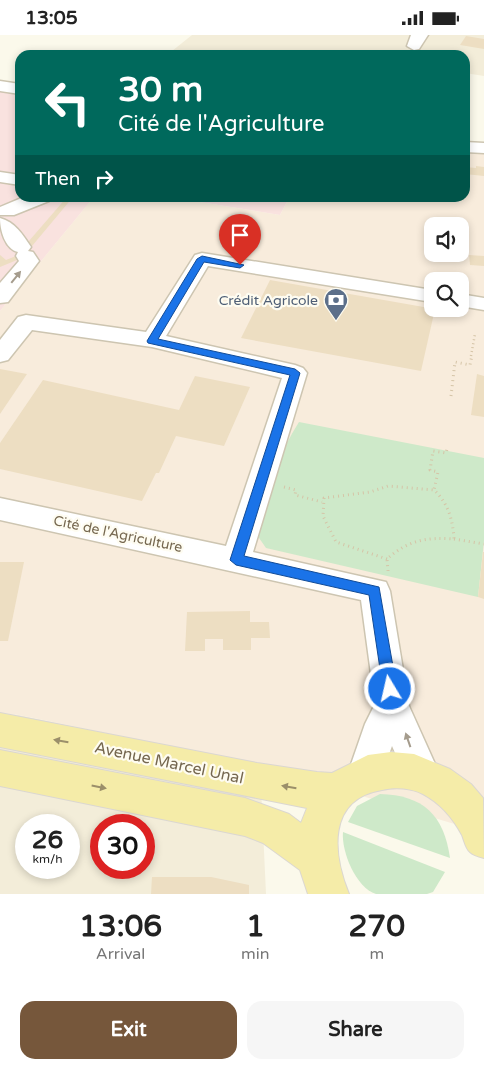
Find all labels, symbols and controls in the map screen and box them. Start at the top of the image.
text: 13:05 [25,7,78,29]
text: 30 m [118,69,203,111]
icon: left [35,70,100,135]
text: Cité de l'Agriculture [118,111,325,137]
icon: right [90,165,118,193]
text: Then [35,168,80,190]
pin [219,214,261,265]
map controls [424,217,469,317]
button: sound [424,217,469,262]
icon: arrive [226,221,254,249]
one-way arrow [11,271,22,284]
button: search [424,272,469,317]
bank icon: Crédit Agricole [323,287,349,321]
place label: Crédit Agricole [219,292,318,309]
street label: Cité de l'Agriculture [52,512,184,556]
position arrow [363,662,415,714]
one-way arrow [403,733,411,748]
one-way arrow [53,737,69,745]
street label: Avenue Marcel Unal [93,737,245,789]
one-way arrow [281,783,297,791]
one-way arrow [92,784,108,792]
speed limit sign: 30 [90,814,155,879]
text: 26 [32,825,63,855]
text: km/h [32,852,63,866]
text: 13:06 [79,908,162,945]
text: 1 [246,908,265,945]
text: 270 [349,908,405,945]
text: Arrival [96,944,145,964]
text: min [241,944,270,964]
text: m [369,944,384,964]
button: Exit [20,1001,237,1059]
button: Share [247,1001,464,1059]

